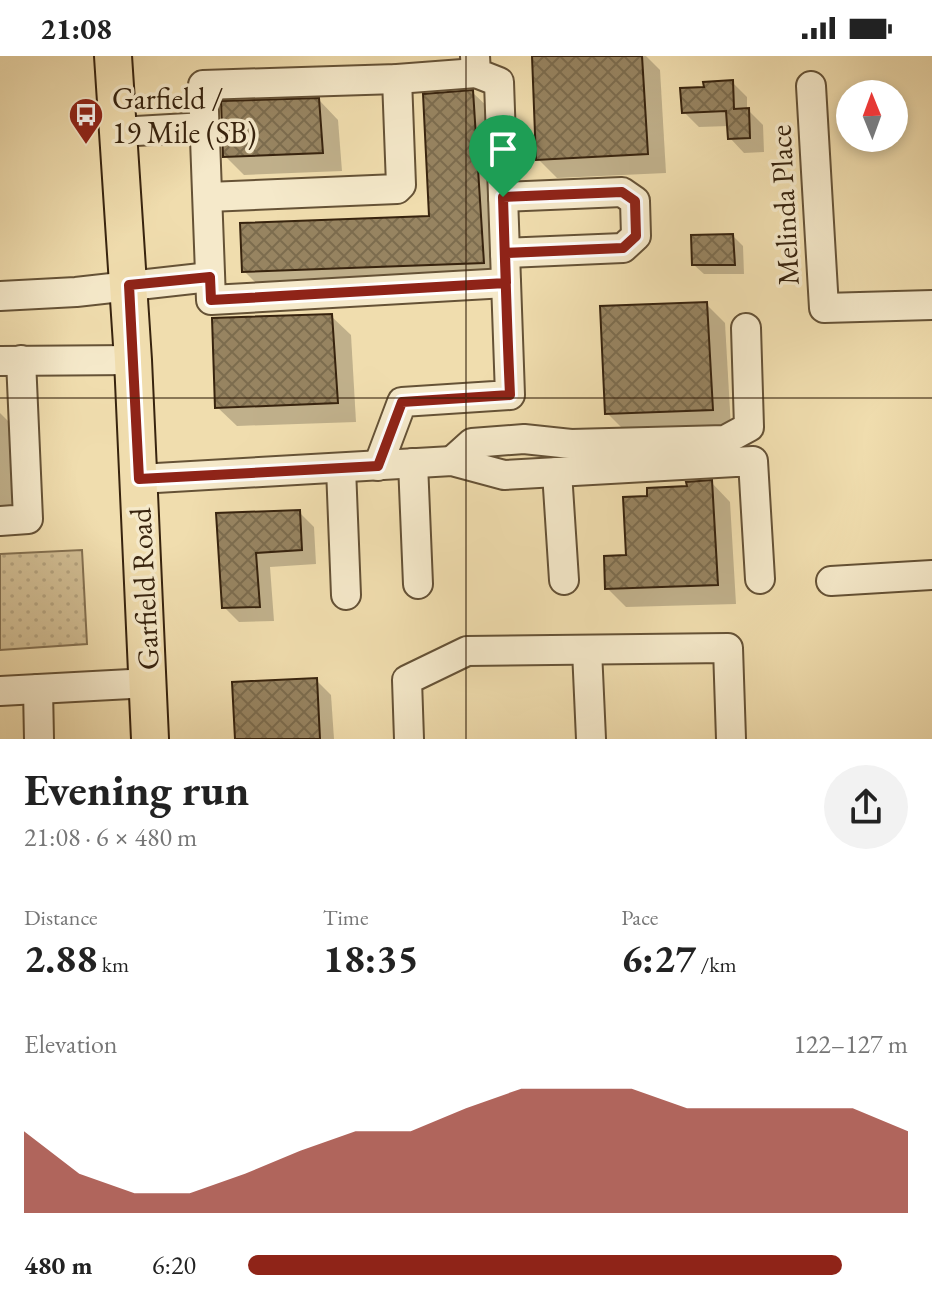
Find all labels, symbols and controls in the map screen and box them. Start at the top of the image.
text: 21:08 [40,9,112,48]
place label: Garfield / 19 Mile (SB) [112,79,257,152]
north arrow [836,80,908,152]
map controls [836,80,908,152]
bus stop icon: Garfield / 19 Mile (SB) [67,96,105,146]
pin [469,115,537,197]
street label: Melinda Place [760,124,808,286]
icon: arrive [481,127,525,171]
street label: Garfield Road [120,506,168,671]
text: Evening run [24,761,249,818]
button: share [824,765,908,849]
text: 21:08 · 6 × 480 m [24,820,197,854]
text: Distance [24,903,97,932]
text: Time [323,903,368,932]
text: Pace [621,903,658,932]
text: 2.88 [24,932,97,984]
text: 18:35 [323,932,419,984]
text: 6:27 [621,932,696,984]
text: km [97,950,129,979]
text: /km [696,950,737,979]
text: Elevation [24,1027,118,1061]
text: 122–127 m [793,1027,908,1061]
text: 480 m [24,1248,92,1282]
text: 6:20 [152,1248,196,1282]

